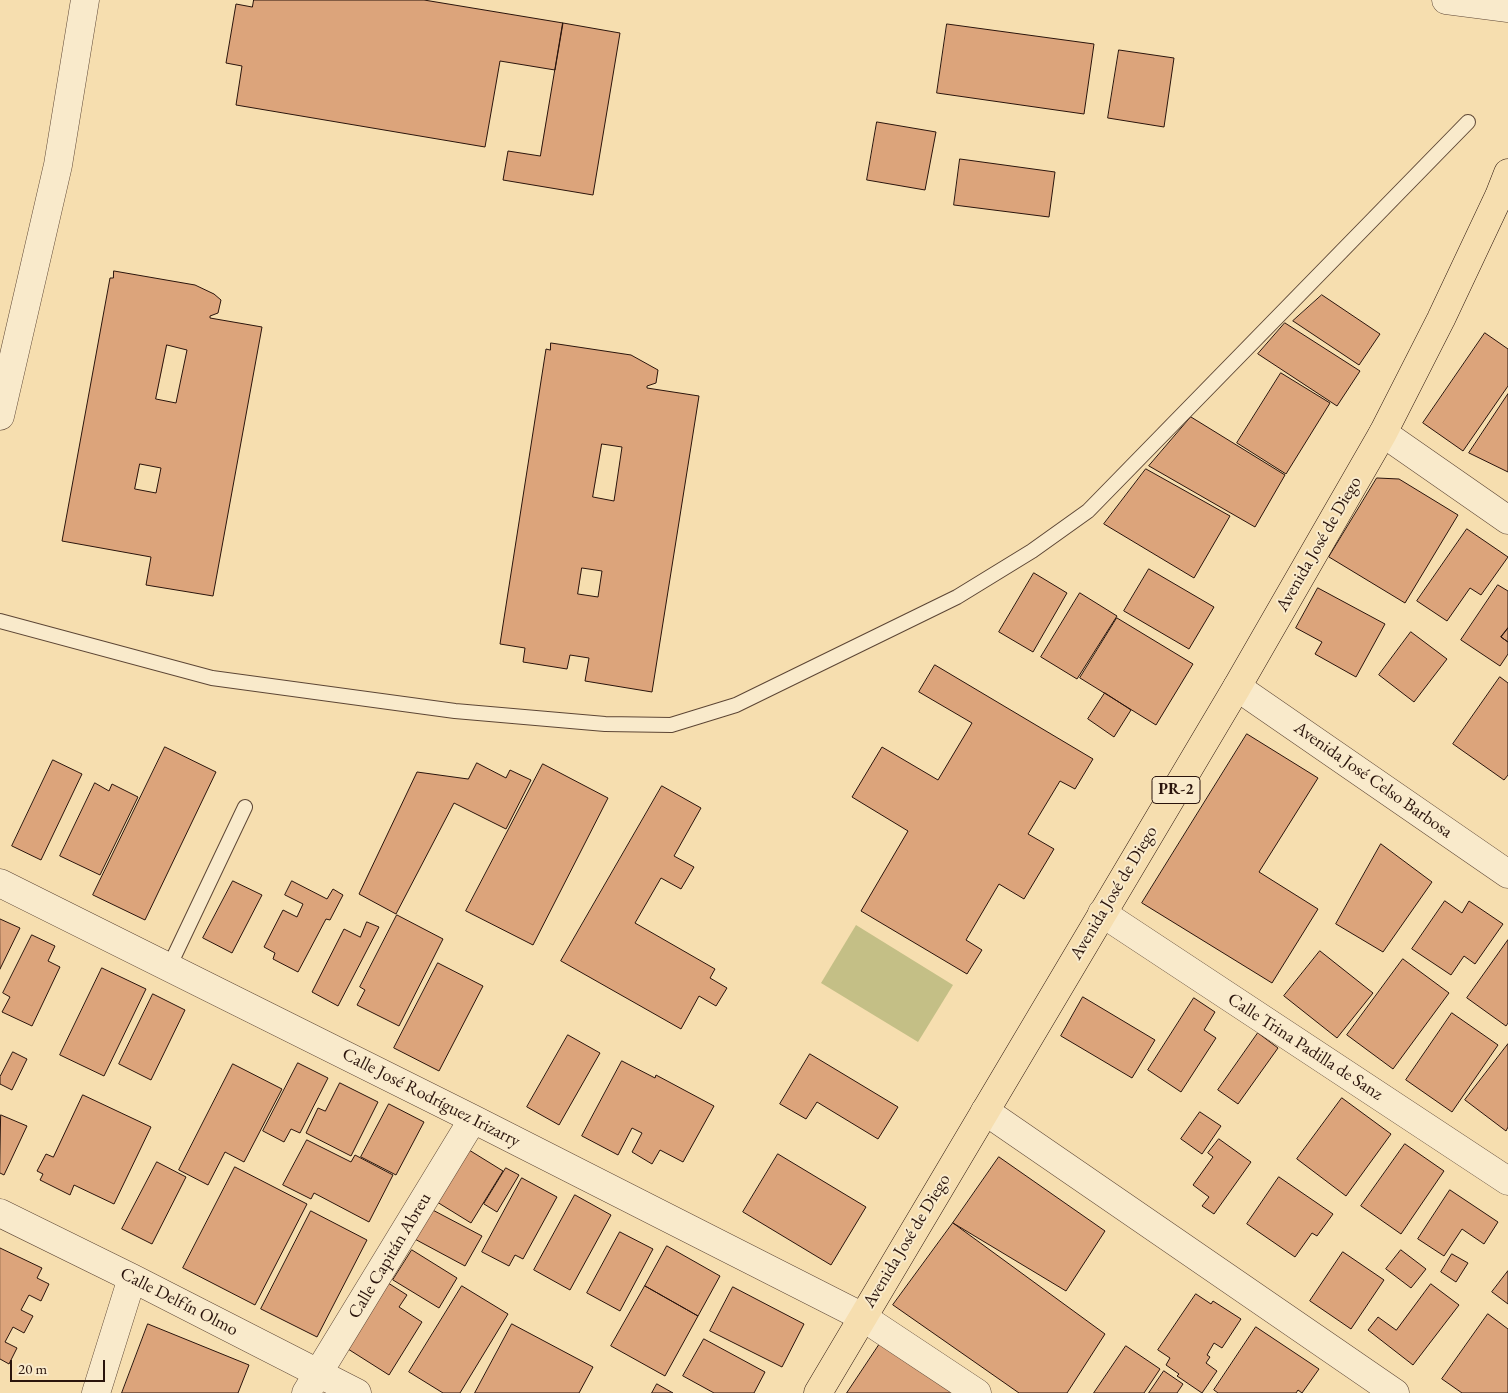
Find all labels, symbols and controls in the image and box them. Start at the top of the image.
street label: Avenida José de Diego [1272,473,1366,615]
street label: Avenida José Celso Barbosa [1290,717,1456,843]
road number: PR-2 [1152,776,1200,804]
street label: Avenida José de Diego [1065,822,1163,964]
street label: Calle Trina Padilla de Sanz [1223,989,1387,1105]
street label: Calle José Rodríguez Irizarry [338,1044,524,1152]
street label: Avenida José de Diego [858,1170,956,1312]
street label: Calle Capitán Abreu [344,1189,436,1323]
street label: Calle Delfín Olmo [116,1263,242,1341]
scale bar [12,1350,108,1382]
text: 20 m [18,1359,47,1378]

